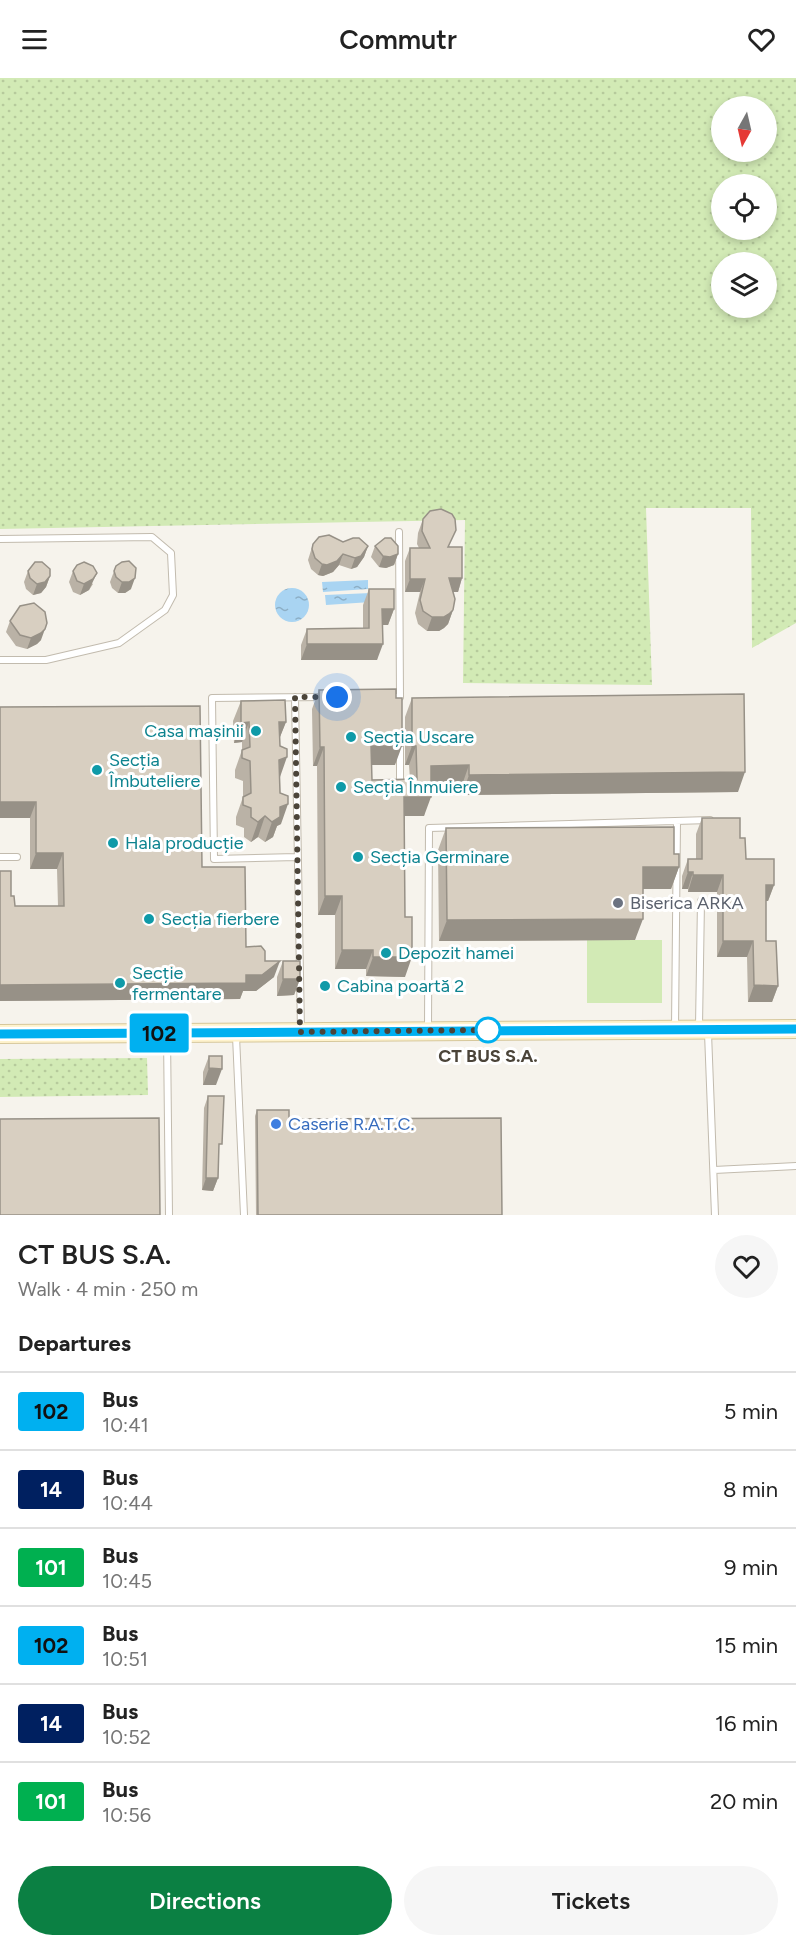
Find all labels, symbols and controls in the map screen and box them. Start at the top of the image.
icon: menu [18,23,51,56]
text: Commutr [339,23,457,56]
icon: heart [745,23,778,56]
north arrow [711,96,777,162]
map controls [711,96,777,318]
button: locate [711,174,777,240]
button: layers [711,252,777,318]
your location [322,682,352,712]
place label: Casa mașinii [144,720,244,742]
marker: Casa mașinii [249,724,263,738]
place label: Secția Uscare [363,726,474,748]
marker: Secția Uscare [344,730,358,744]
place label: Secția Îmbuteliere [108,749,200,792]
marker: Secția Îmbuteliere [90,763,104,777]
place label: Secția Înmuiere [353,776,479,798]
marker: Secția Înmuiere [334,780,348,794]
place label: Hala producție [125,832,244,854]
marker: Hala producție [106,836,120,850]
place label: Secția Germinare [370,846,510,868]
marker: Secția Germinare [351,850,365,864]
place label: Biserica ARKA [630,892,744,914]
marker: Biserica ARKA [611,896,625,910]
place label: Secția fierbere [161,908,279,930]
marker: Secția fierbere [142,912,156,926]
place label: Depozit hamei [398,942,514,964]
marker: Depozit hamei [379,946,393,960]
place label: Secție fermentare [132,962,222,1005]
place label: Cabina poartă 2 [337,975,464,997]
marker: Secție fermentare [113,976,127,990]
marker: Cabina poartă 2 [318,979,332,993]
line badge: 102 [124,1014,194,1052]
marker: CT BUS S.A. [475,1017,501,1043]
text: 102 [142,1021,176,1046]
place label: CT BUS S.A. [438,1045,538,1067]
place label: Caserie R.A.T.C. [288,1113,414,1135]
marker: Caserie R.A.T.C. [269,1117,283,1131]
button: heart [715,1235,778,1298]
text: CT BUS S.A. [18,1237,171,1271]
text: Walk · 4 min · 250 m [18,1277,198,1301]
text: Departures [18,1330,131,1357]
text: Bus [102,1386,138,1413]
text: 5 min [724,1398,778,1425]
text: 102 [34,1399,68,1424]
text: 10:41 [102,1413,149,1437]
text: Bus [102,1464,138,1491]
text: 8 min [723,1476,778,1503]
text: 14 [40,1477,62,1502]
text: 10:44 [102,1491,153,1515]
text: Bus [102,1542,138,1569]
text: 9 min [724,1554,778,1581]
text: 101 [35,1555,67,1580]
text: 10:45 [102,1569,152,1593]
text: Bus [102,1620,138,1647]
text: 15 min [715,1632,778,1659]
text: 102 [34,1633,68,1658]
text: 10:51 [102,1647,148,1671]
text: Bus [102,1698,138,1725]
text: 16 min [715,1710,778,1737]
text: 14 [40,1711,62,1736]
text: 10:52 [102,1725,151,1749]
text: Bus [102,1776,138,1803]
text: 20 min [710,1788,778,1815]
text: 101 [35,1789,67,1814]
text: 10:56 [102,1803,151,1827]
button: Directions [18,1866,392,1935]
button: Tickets [404,1866,778,1935]

